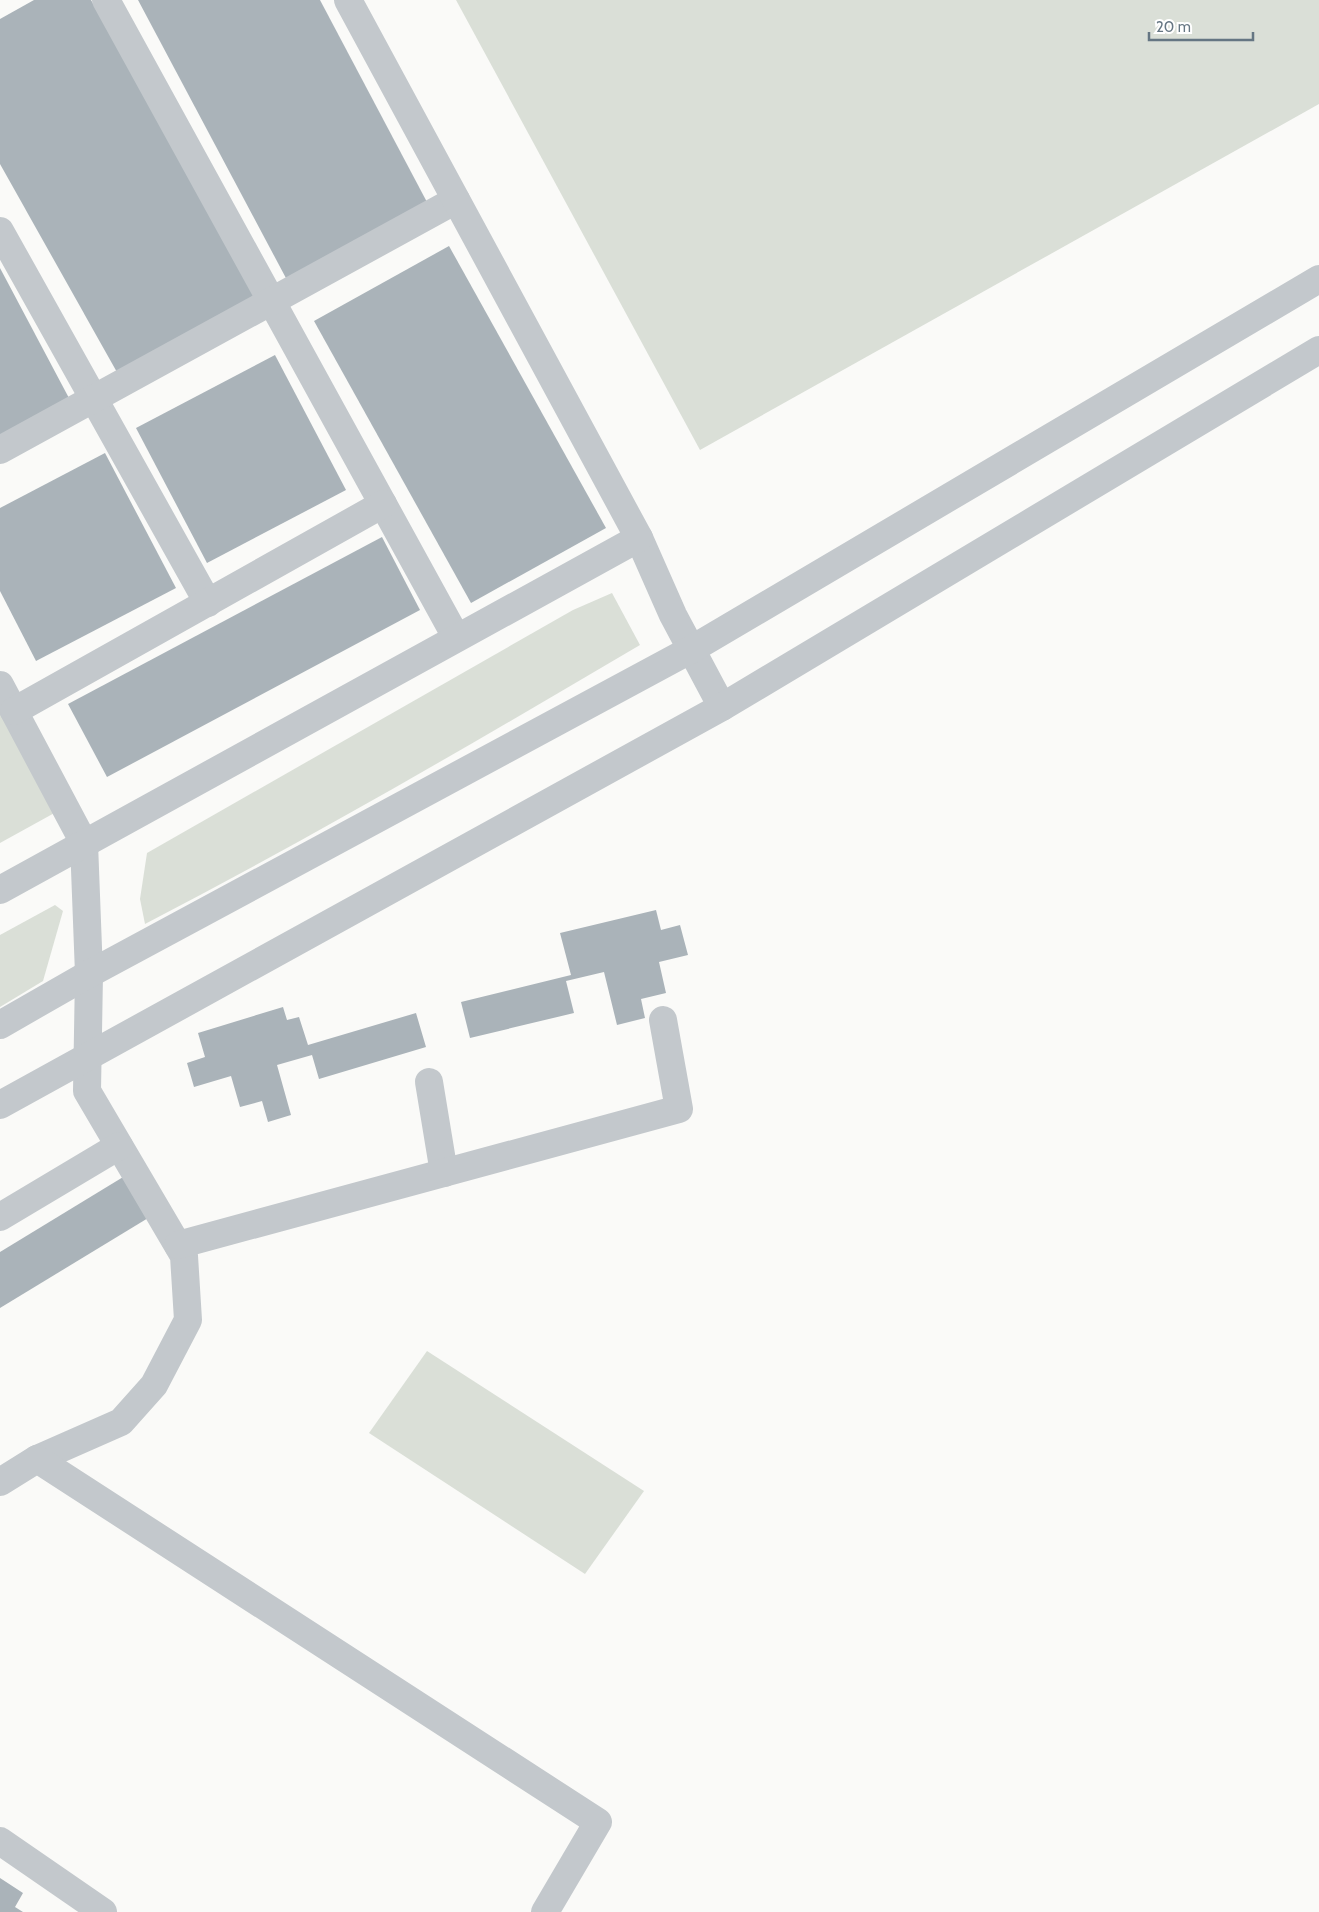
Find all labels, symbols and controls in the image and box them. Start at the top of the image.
scale bar [1149,10,1253,42]
text: 20 m [1156,18,1191,36]

